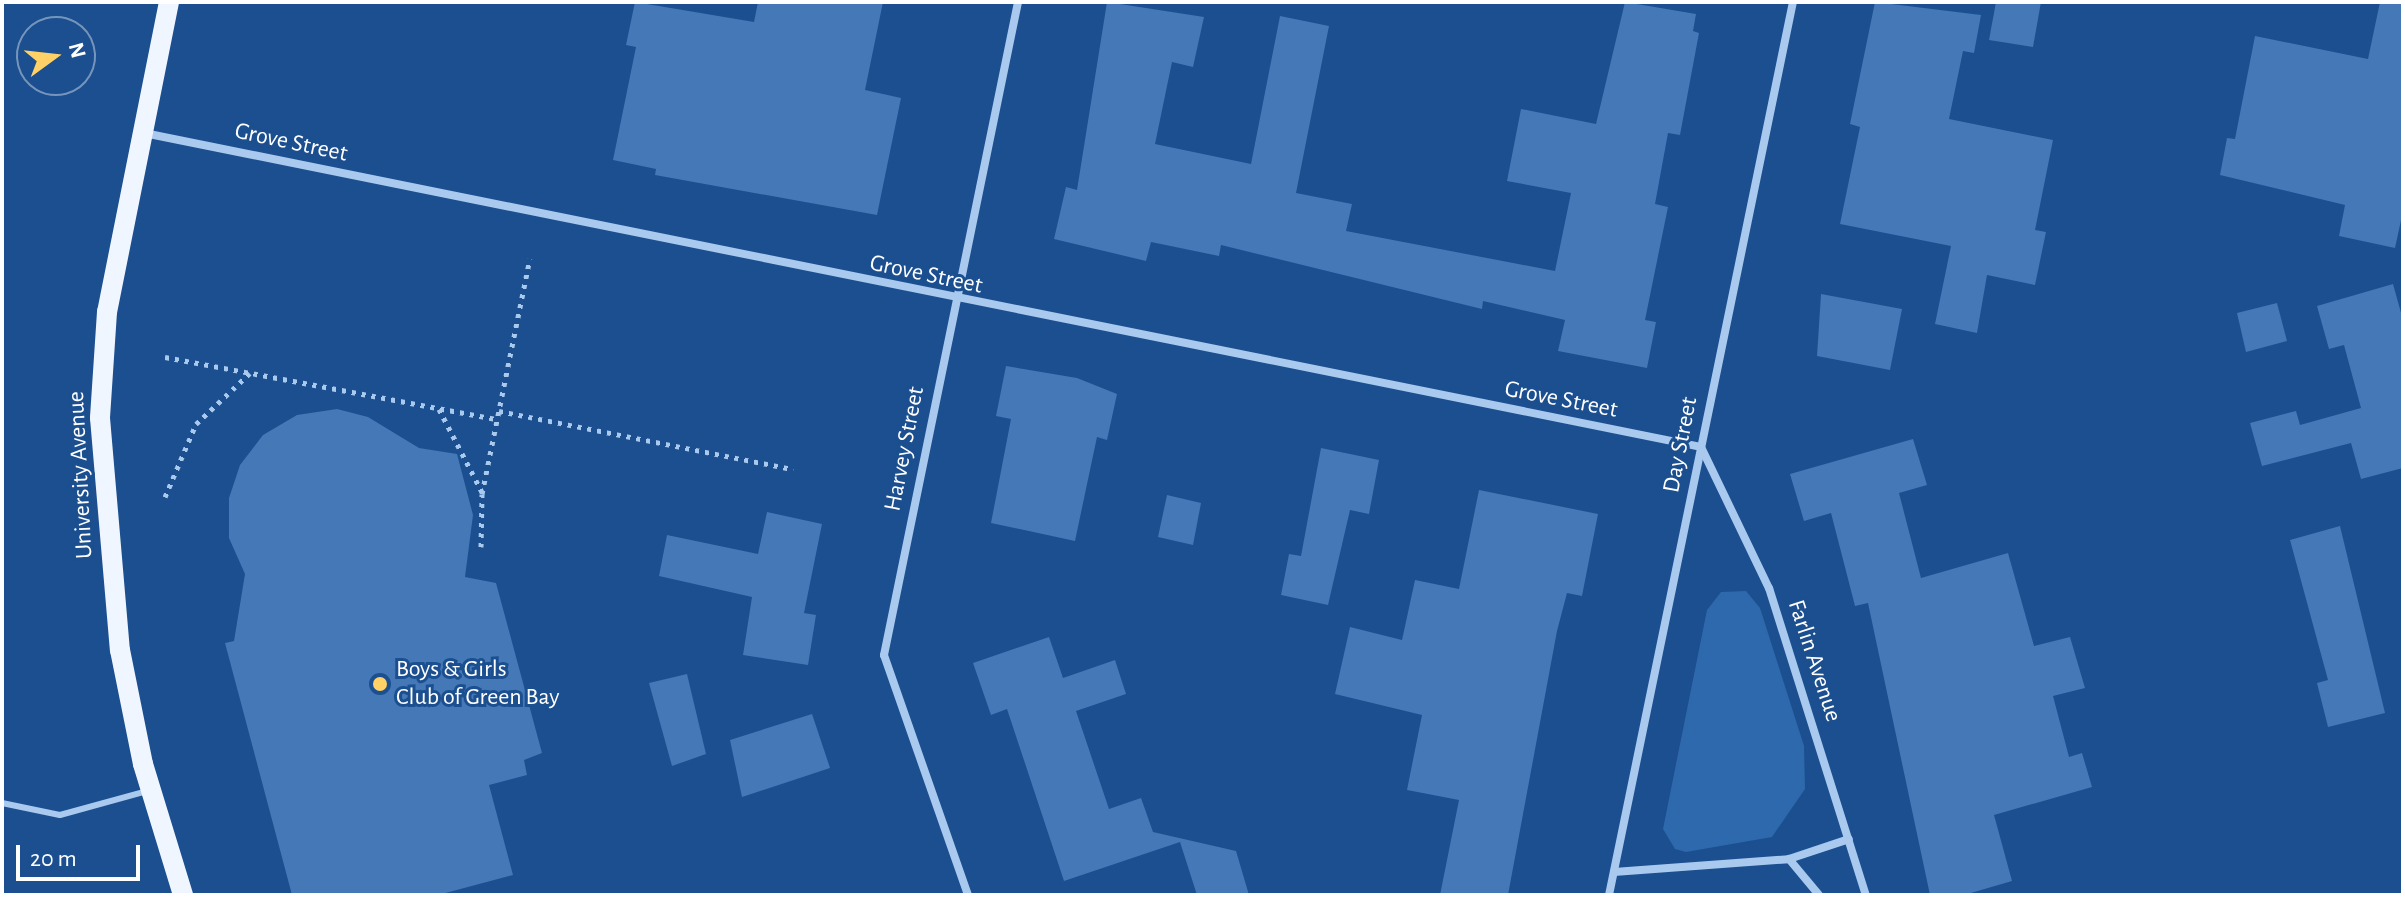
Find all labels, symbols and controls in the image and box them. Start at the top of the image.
north arrow [16,16,96,96]
text: N [65,40,90,61]
street label: Grove Street [232,117,350,169]
street label: Grove Street [867,249,985,301]
street label: Grove Street [1502,375,1620,425]
street label: Harvey Street [879,384,931,514]
street label: University Avenue [62,390,100,560]
street label: Day Street [1658,395,1704,495]
street label: Farlin Avenue [1781,596,1847,726]
place label: Boys & Girls Club of Green Bay [396,656,560,712]
marker: Boys & Girls Club of Green Bay [371,675,389,693]
scale bar [20,829,144,879]
text: 20 m [30,847,77,871]

